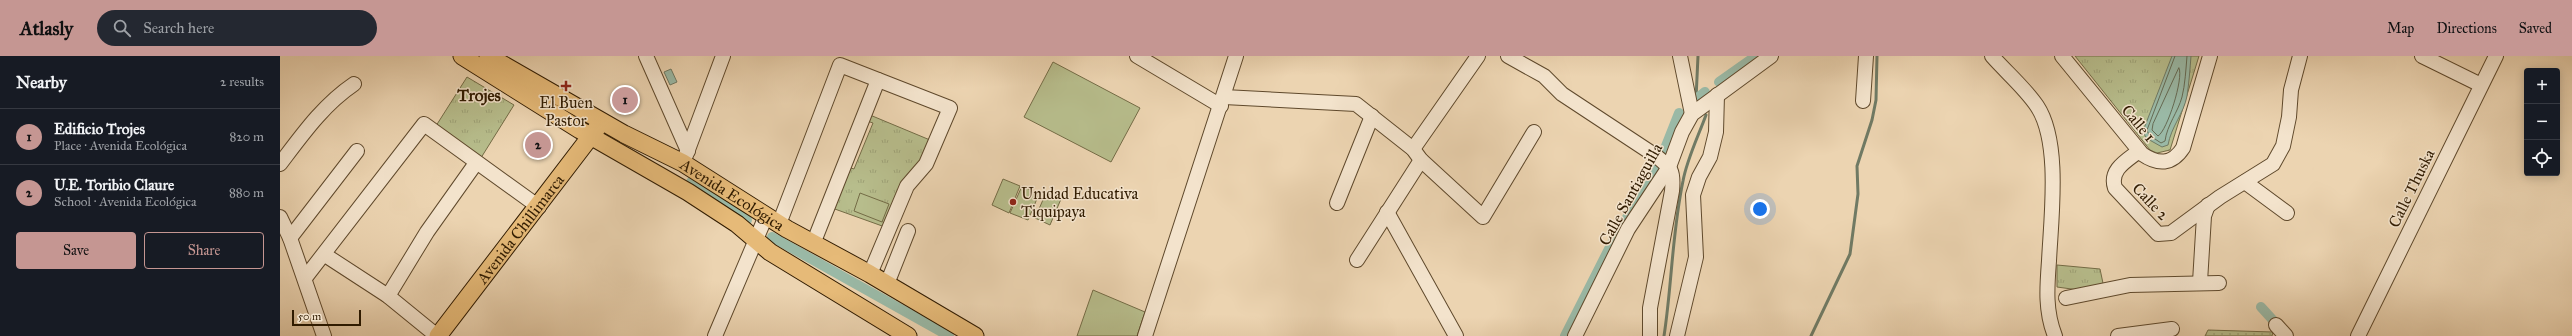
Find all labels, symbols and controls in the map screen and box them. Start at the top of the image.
search box [97,10,377,46]
text: Atlasly [20,17,73,40]
icon: search [111,17,133,39]
text: Search here [143,19,214,37]
text: Map [2387,20,2414,37]
text: Directions [2436,20,2497,37]
text: Saved [2519,20,2552,37]
map controls [2524,68,2560,176]
button: + [2524,68,2560,104]
text: Nearby [16,72,67,93]
text: 2 results [220,74,264,90]
marker: El Buen Pastor [561,81,571,91]
district label: Trojes [456,85,501,106]
pin: 1 [612,85,638,115]
place label: El Buen Pastor [539,93,593,130]
street label: Calle 1 [2118,101,2160,146]
button: − [2524,104,2560,140]
text: Edificio Trojes [54,120,145,138]
text: 1 [26,129,32,145]
text: 820 m [229,129,264,145]
pin: 2 [525,130,551,160]
text: Place · Avenida Ecológica [54,138,187,154]
street label: Calle Santiaguilla [1595,140,1667,249]
button: locate [2524,140,2560,176]
street label: Calle Thuska [2384,146,2439,230]
street label: Avenida Ecológica [676,154,788,235]
street label: Avenida Chillimarca [472,170,568,288]
text: U.E. Toribio Claure [54,176,174,194]
street label: Calle 2 [2128,179,2173,224]
place label: Unidad Educativa Tiquipaya [1021,184,1139,222]
text: 2 [26,185,32,201]
text: 880 m [229,185,264,201]
text: School · Avenida Ecológica [54,194,197,210]
marker: Unidad Educativa Tiquipaya [1008,197,1018,207]
your location [1750,199,1770,219]
button: Save [16,232,136,269]
button: Share [144,232,264,269]
scale bar [292,308,361,327]
text: 50 m [298,310,321,323]

